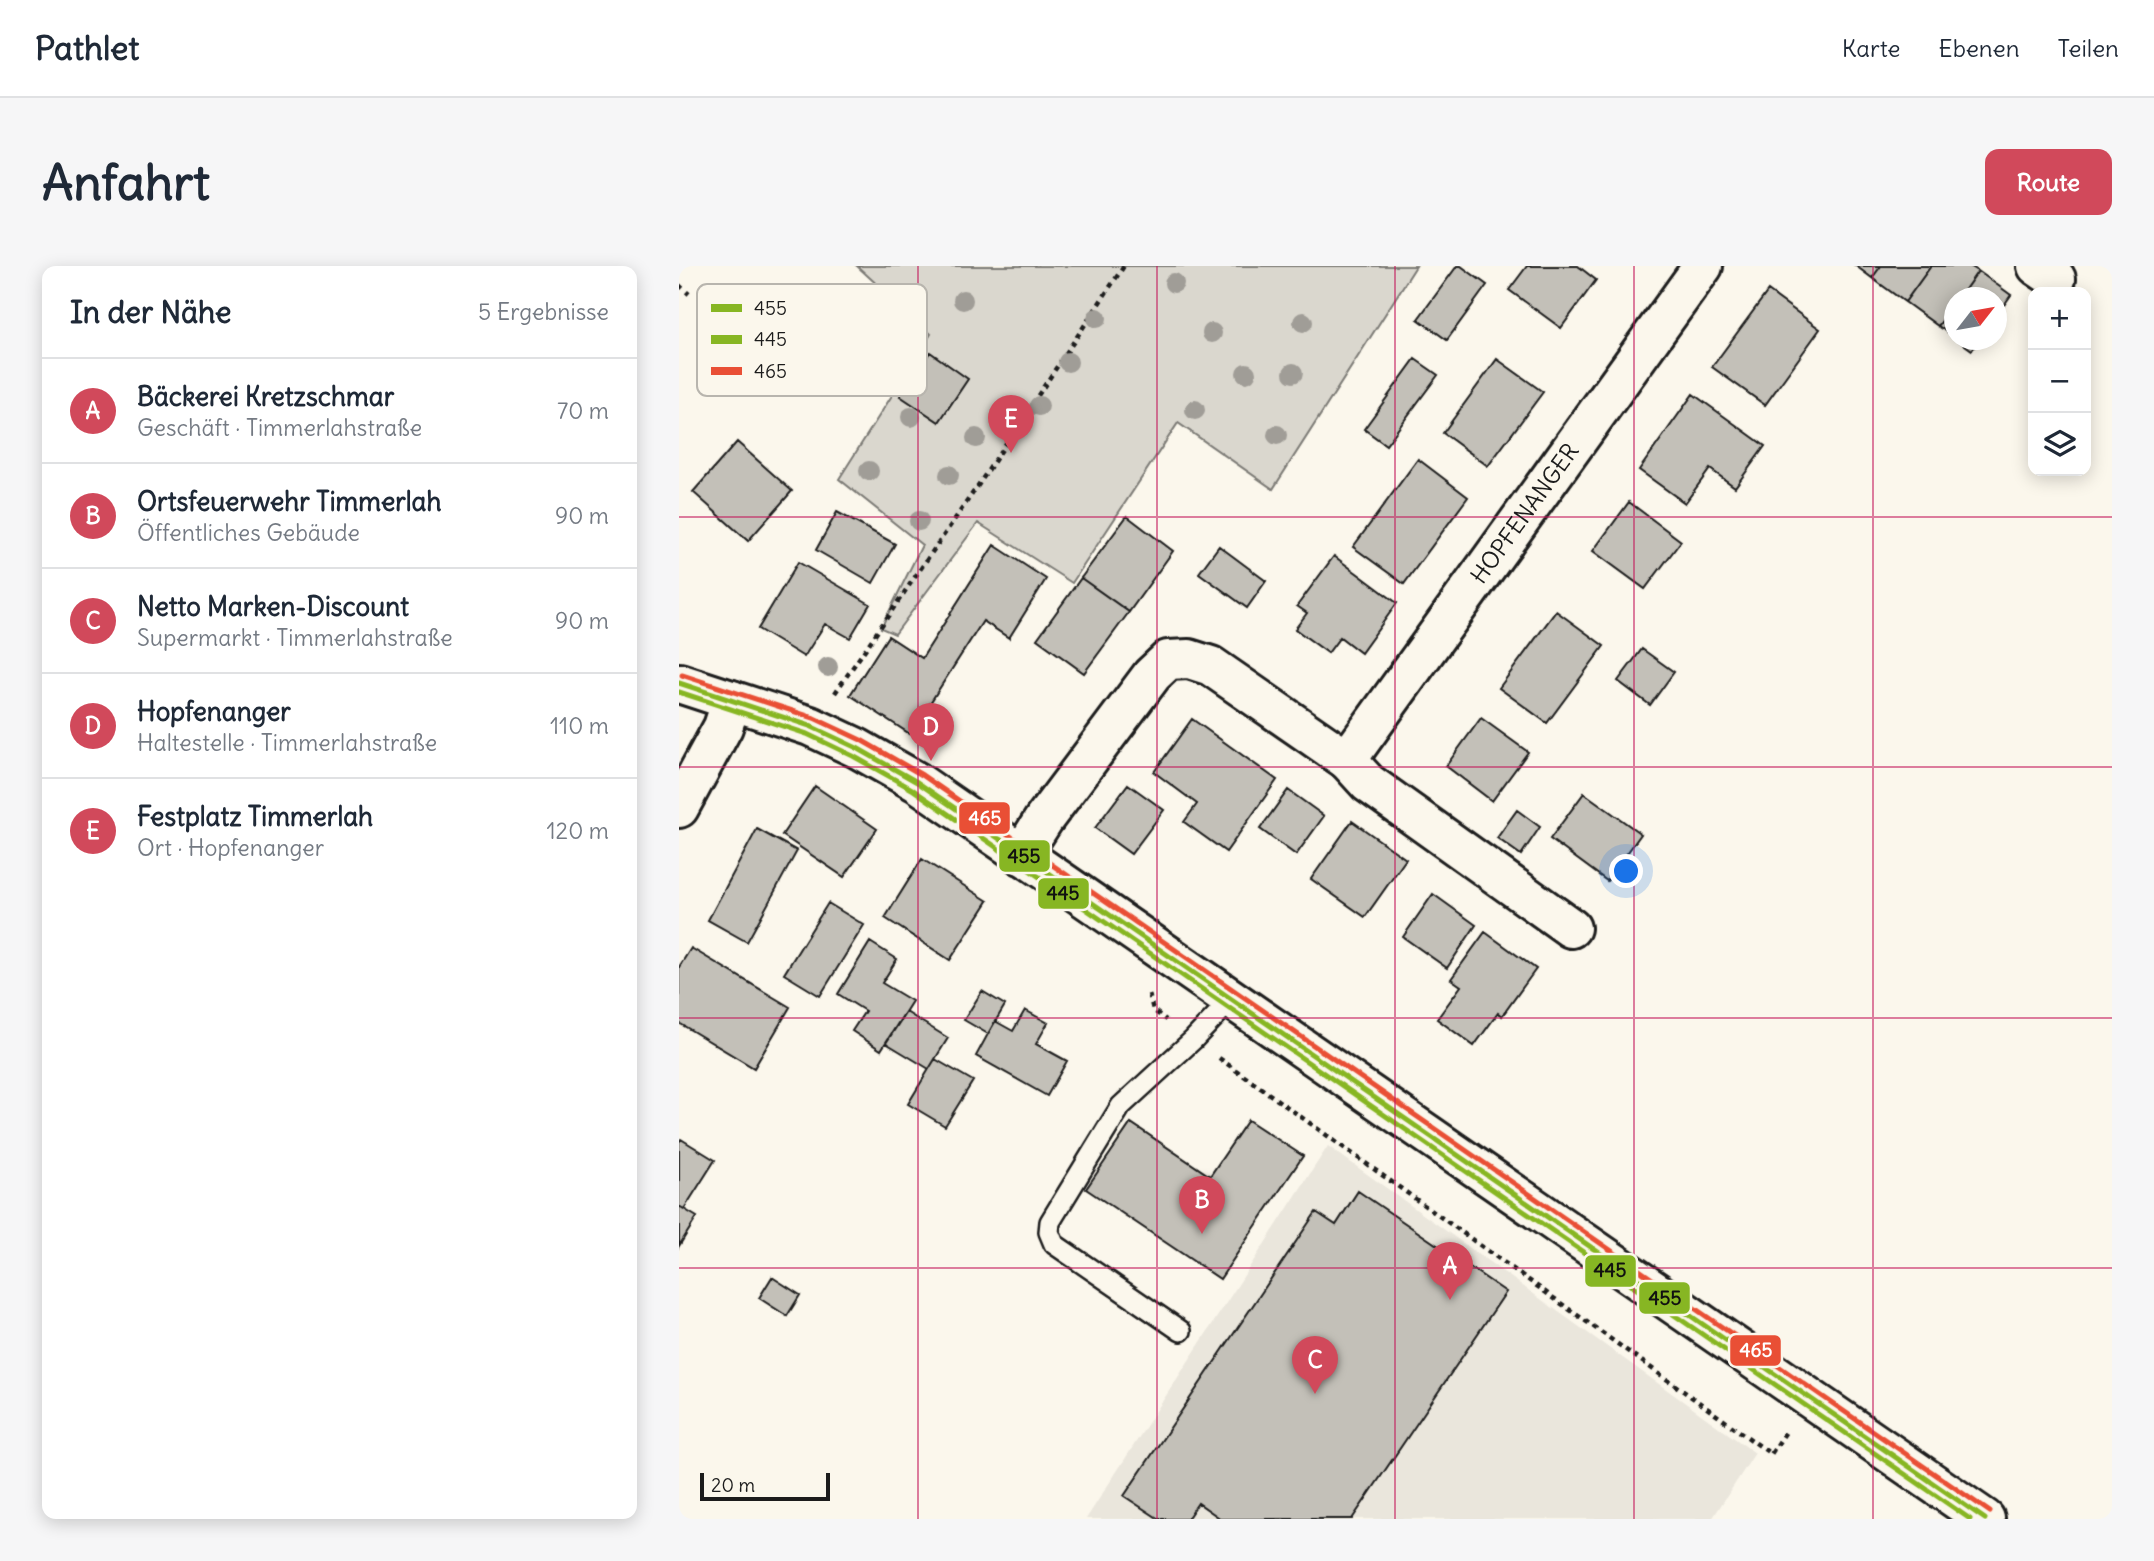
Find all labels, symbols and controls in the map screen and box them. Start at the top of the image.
text: Pathlet [35,27,139,69]
text: Karte [1842,33,1901,63]
text: Ebenen [1939,33,2020,63]
text: Teilen [2058,33,2119,63]
button: Route [1985,149,2112,215]
text: Anfahrt [42,152,210,213]
legend [697,284,927,396]
north arrow [1944,287,2007,350]
map controls [2028,287,2091,476]
button: + [2028,287,2091,350]
text: In der Nähe [70,293,232,331]
text: 455 [754,296,787,320]
text: 5 Ergebnisse [478,297,609,326]
text: 445 [754,327,787,351]
button: − [2028,350,2091,413]
text: 465 [754,359,787,383]
text: Bäckerei Kretzschmar [137,380,394,413]
pin: E [988,395,1034,453]
text: A [86,396,100,425]
text: 70 m [557,396,609,425]
text: Geschäft · Timmerlahstraße [137,413,422,442]
button: layers [2028,413,2091,476]
street label: HOPFENANGER [1464,437,1585,589]
text: Ortsfeuerwehr Timmerlah [137,485,441,518]
text: B [85,501,101,530]
text: 90 m [555,501,609,530]
text: Öffentliches Gebäude [137,518,360,547]
text: Netto Marken-Discount [137,590,409,623]
text: C [85,606,101,635]
text: 90 m [555,606,609,635]
text: Supermarkt · Timmerlahstraße [137,623,453,652]
text: Hopfenanger [137,695,291,728]
pin: D [908,703,954,761]
text: D [85,711,101,740]
text: 110 m [550,711,609,740]
text: Haltestelle · Timmerlahstraße [137,728,437,757]
text: Festplatz Timmerlah [137,800,373,833]
line badge: 465 [958,801,1011,835]
text: 465 [969,806,1002,830]
text: E [86,816,100,845]
text: 120 m [546,816,609,845]
text: Ort · Hopfenanger [137,833,324,862]
line badge: 455 [998,839,1051,873]
text: 455 [1008,844,1040,868]
your location [1609,854,1643,888]
line badge: 445 [1037,877,1090,910]
text: 445 [1047,881,1080,905]
pin: B [1179,1176,1225,1234]
pin: A [1427,1242,1473,1300]
line badge: 445 [1584,1254,1637,1288]
text: 445 [1594,1258,1627,1282]
line badge: 455 [1638,1281,1691,1315]
text: 455 [1649,1286,1681,1310]
line badge: 465 [1729,1334,1782,1367]
pin: C [1292,1336,1338,1394]
text: 465 [1740,1338,1773,1362]
scale bar [700,1470,829,1502]
text: 20 m [711,1473,755,1497]

